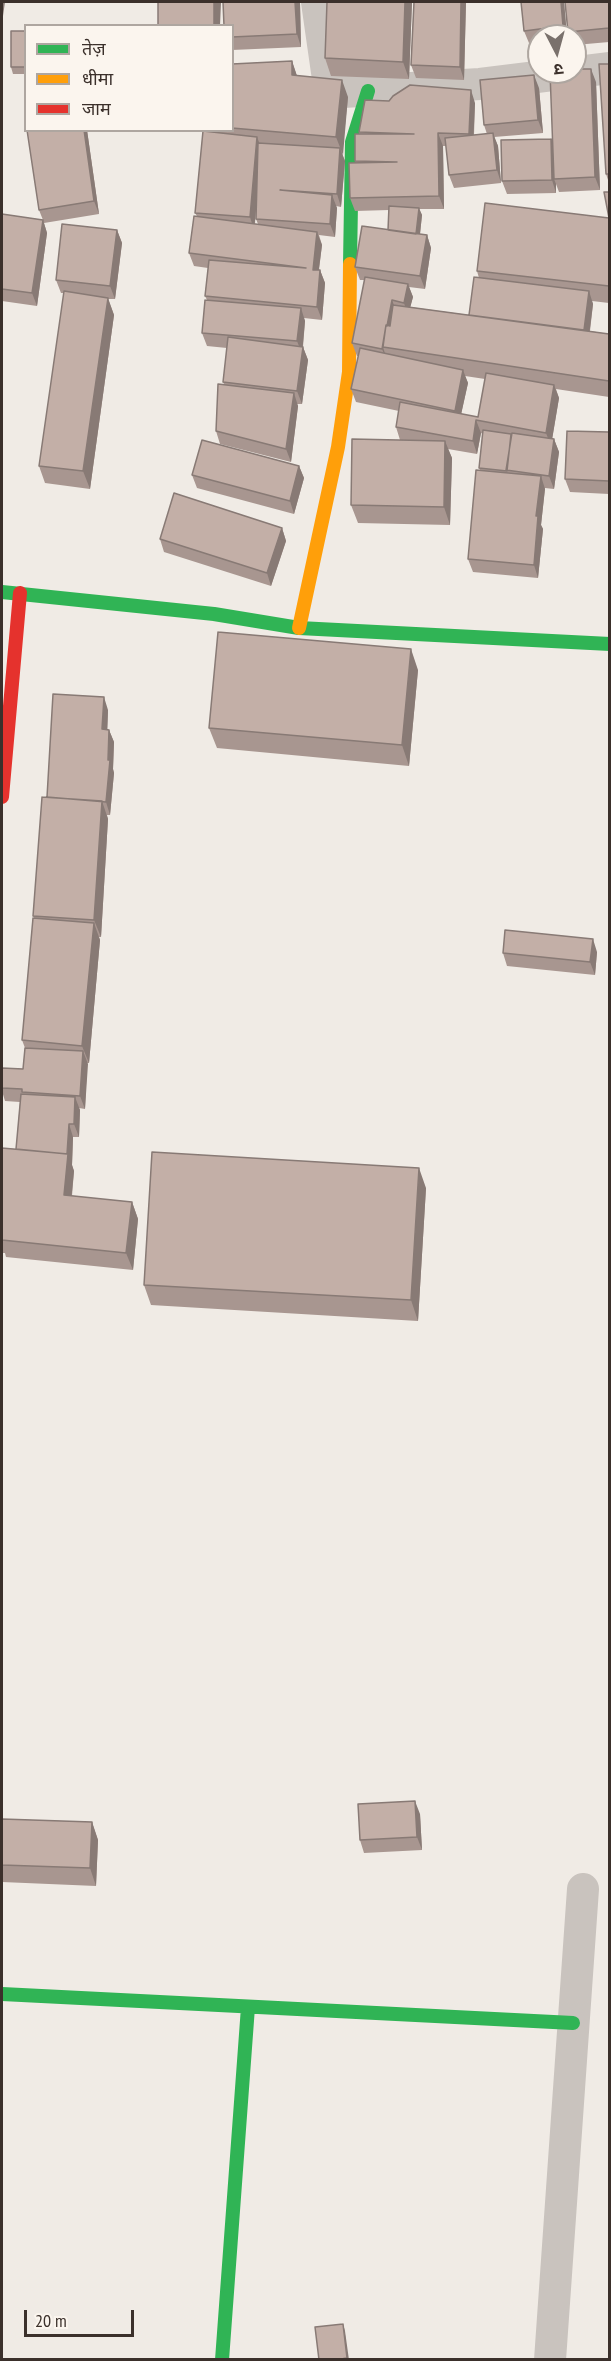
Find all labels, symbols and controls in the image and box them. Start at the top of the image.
legend [24,24,234,132]
north arrow [527,24,587,84]
text: तेज़ [82,37,106,60]
text: उ [553,59,564,80]
text: धीमा [82,67,113,90]
text: जाम [82,97,111,120]
scale bar [27,2298,136,2336]
text: 20 m [35,2309,67,2332]

